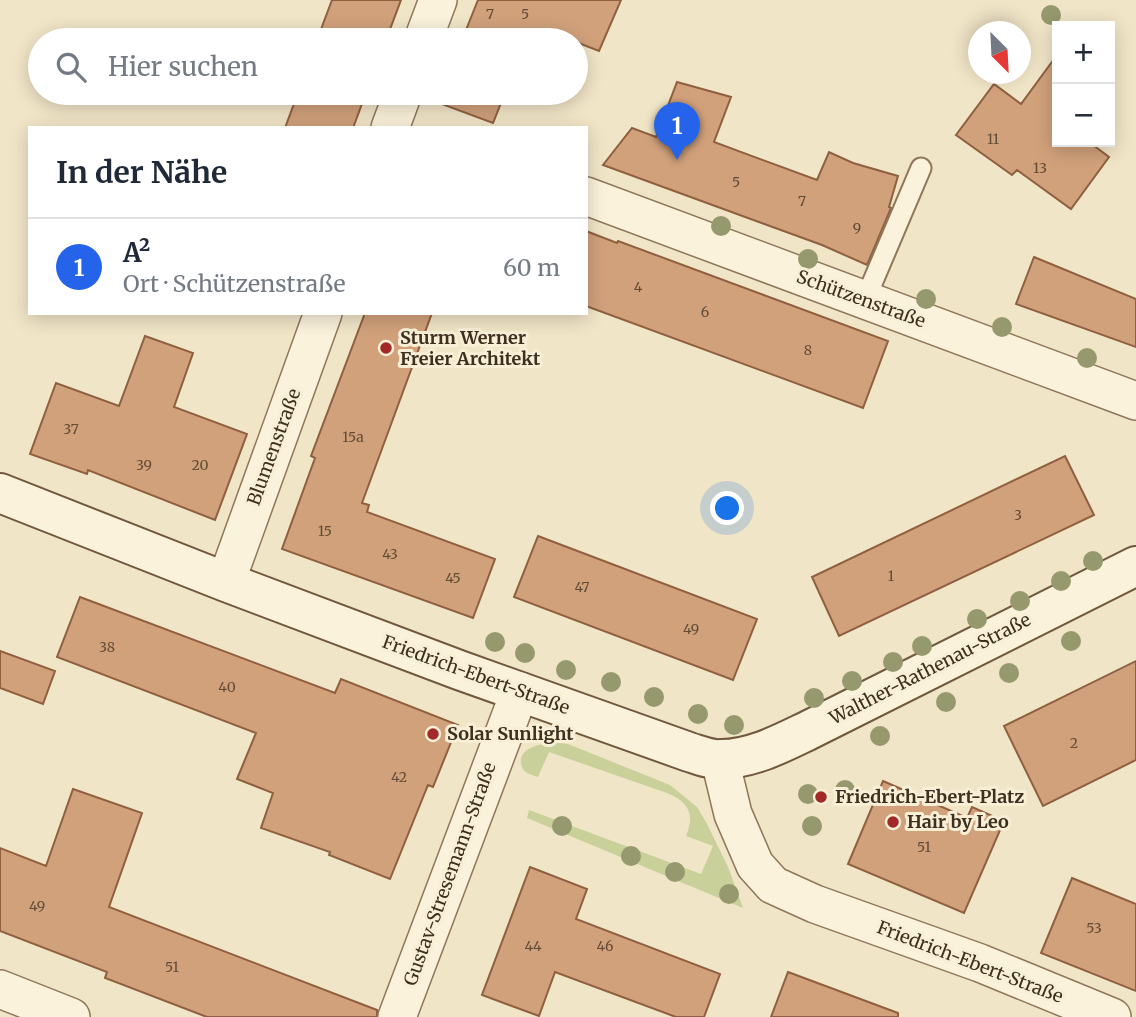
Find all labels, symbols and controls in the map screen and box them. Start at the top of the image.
house number: 7 [486,5,494,23]
house number: 5 [521,5,529,23]
north arrow [968,21,1031,84]
map controls [1052,21,1115,147]
button: + [1052,21,1115,84]
search box [28,28,588,105]
icon: search [52,48,90,86]
text: Hier suchen [108,50,258,83]
button: − [1052,84,1115,147]
pin: 1 [654,102,700,160]
house number: 11 [987,130,999,148]
text: In der Nähe [56,153,227,191]
house number: 13 [1033,159,1047,177]
house number: 5 [732,173,740,191]
house number: 7 [798,192,806,210]
house number: 9 [853,219,861,237]
text: A² [123,236,150,269]
text: 1 [74,253,84,282]
text: 60 m [503,253,560,282]
street label: Schützenstraße [794,265,929,332]
text: Ort · Schützenstraße [123,269,345,298]
house number: 4 [634,278,643,296]
house number: 6 [701,303,709,321]
place label: Sturm Werner Freier Architekt [400,326,541,370]
marker: Sturm Werner Freier Architekt [378,340,394,356]
house number: 8 [804,341,812,359]
street label: Blumenstraße [242,385,305,508]
house number: 37 [63,420,79,438]
house number: 15a [342,428,364,446]
house number: 39 [136,456,152,474]
house number: 20 [191,456,209,474]
your location [710,491,744,525]
house number: 3 [1014,506,1022,524]
house number: 15 [318,522,332,540]
house number: 43 [382,545,398,563]
house number: 1 [888,567,894,585]
house number: 45 [445,569,461,587]
house number: 47 [574,578,590,596]
street label: Walther-Rathenau-Straße [824,608,1034,730]
house number: 49 [683,620,699,638]
street label: Friedrich-Ebert-Straße [379,630,573,719]
house number: 38 [99,638,115,656]
house number: 40 [218,678,236,696]
place label: Solar Sunlight [447,722,574,745]
marker: Solar Sunlight [425,726,441,742]
house number: 2 [1070,734,1078,752]
street label: Gustav-Stresemann-Straße [398,759,501,989]
house number: 42 [391,768,407,786]
place label: Friedrich-Ebert-Platz [835,785,1024,808]
marker: Friedrich-Ebert-Platz [813,789,829,805]
place label: Hair by Leo [907,810,1009,833]
marker: Hair by Leo [885,814,901,830]
house number: 51 [917,838,931,856]
house number: 49 [29,897,45,915]
street label: Friedrich-Ebert-Straße [874,915,1067,1008]
house number: 53 [1086,919,1102,937]
house number: 44 [524,937,542,955]
house number: 46 [597,937,613,955]
house number: 51 [165,958,179,976]

